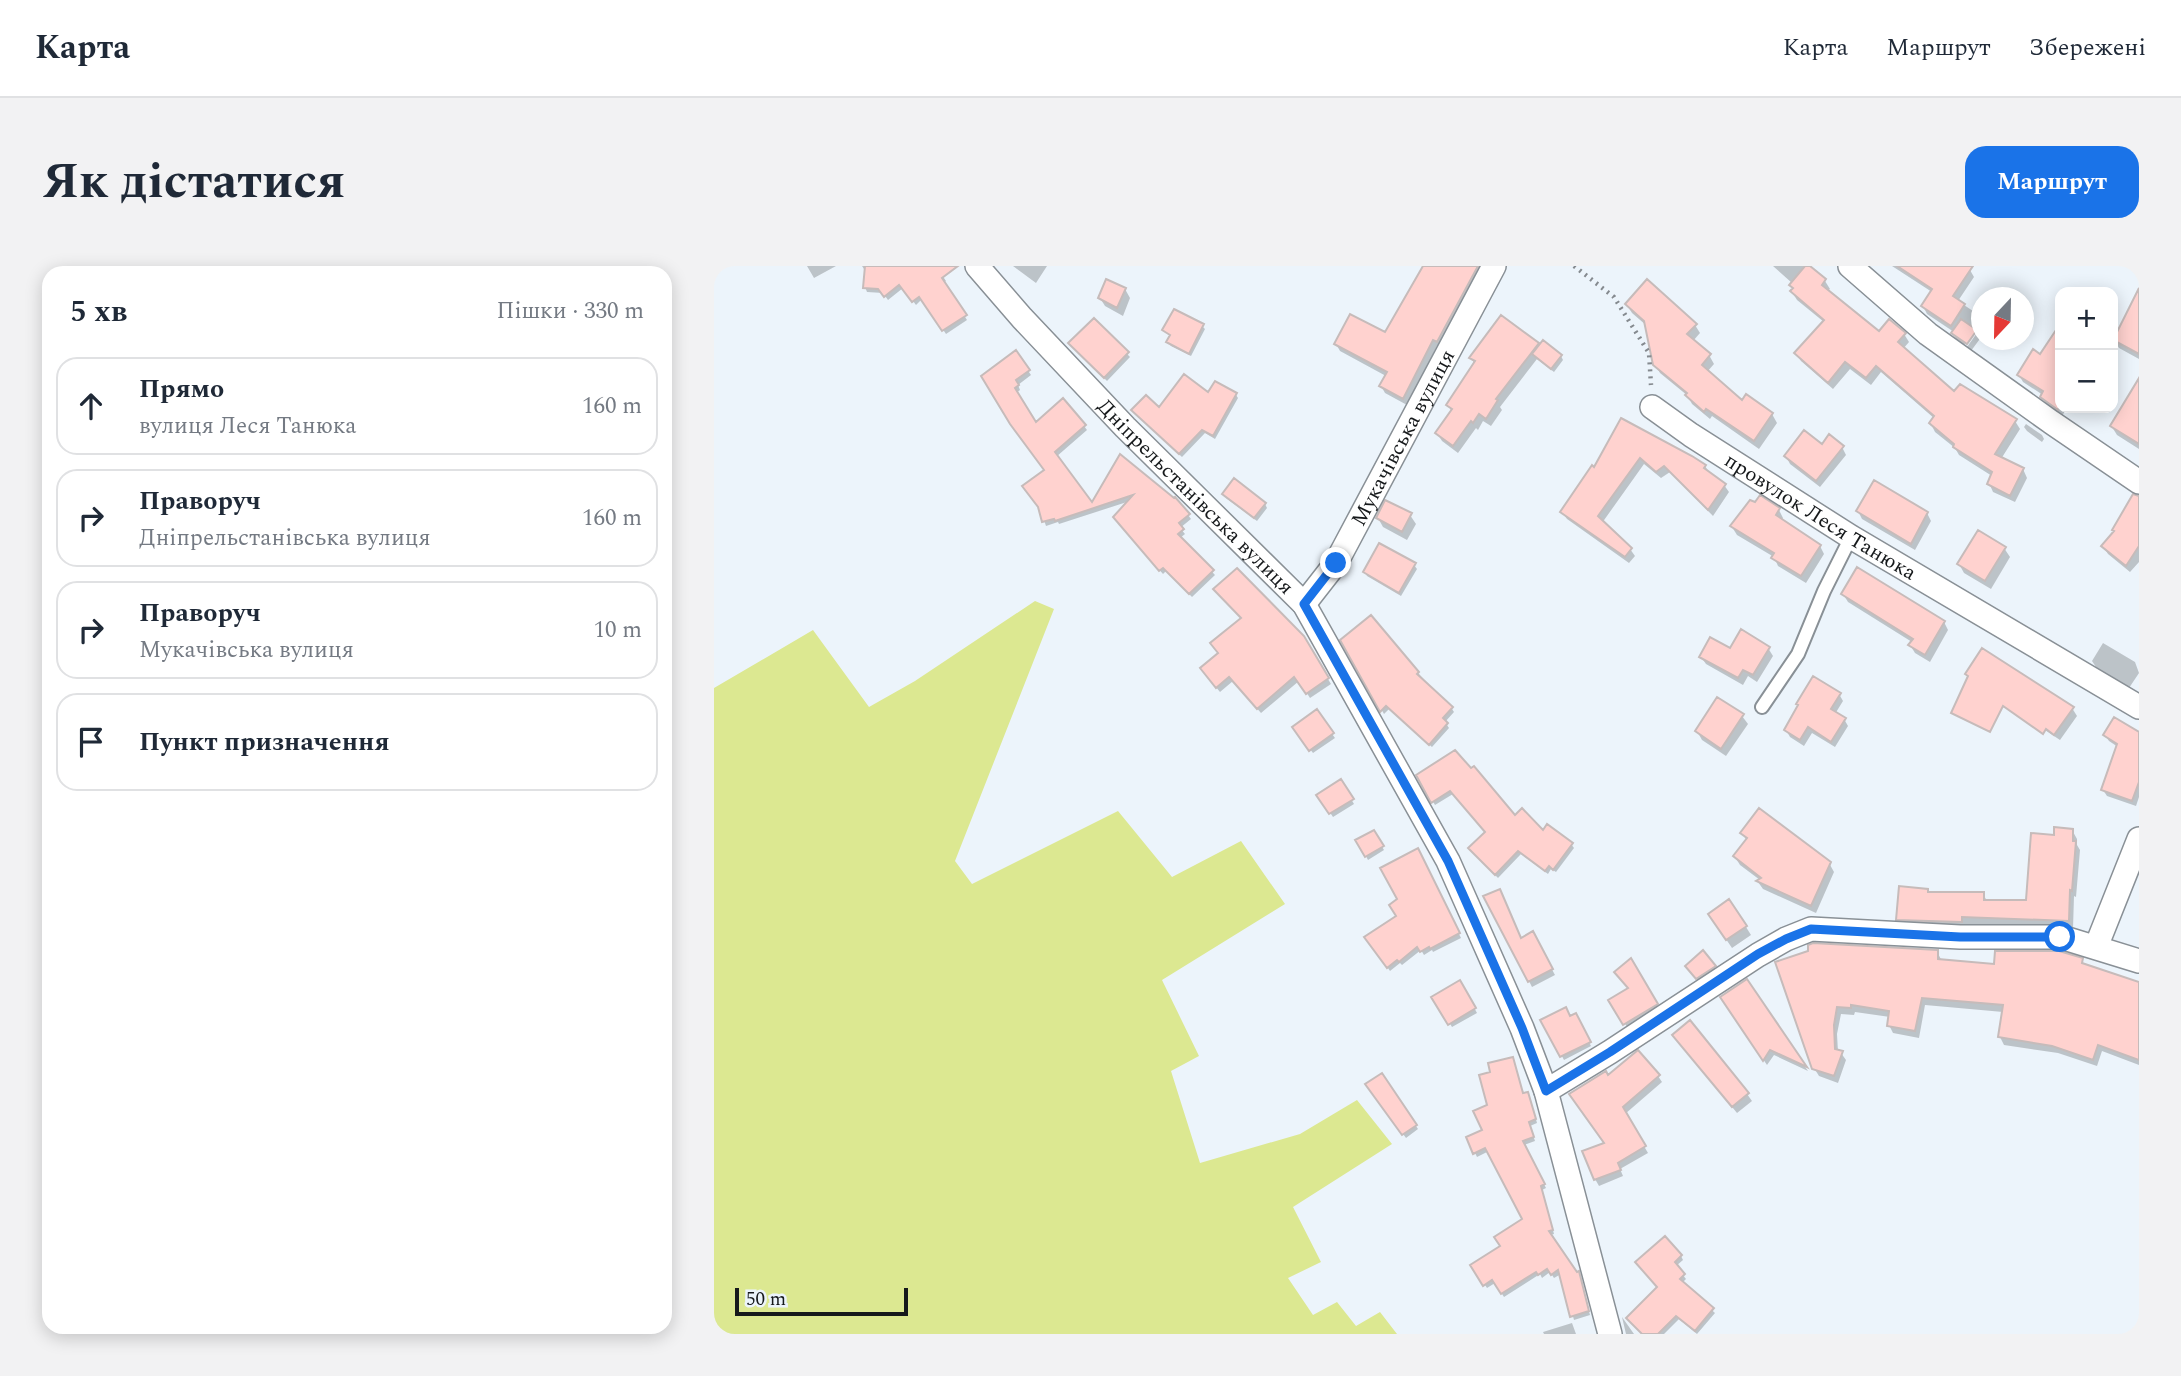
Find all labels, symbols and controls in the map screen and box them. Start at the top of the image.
text: Карта [35,23,130,73]
text: Карта [1783,30,1848,66]
text: Маршрут [1886,30,1991,66]
text: Збережені [2029,30,2146,66]
text: Як дістатися [42,145,345,220]
button: Маршрут [1965,146,2139,218]
north arrow [1971,287,2034,350]
map controls [2055,287,2118,413]
button: + [2055,287,2118,350]
text: 5 хв [70,289,127,335]
text: Пішки · 330 m [496,294,644,329]
street label: Мукачівська вулиця [1343,344,1464,532]
button: − [2055,350,2118,413]
text: Прямо [139,369,224,409]
icon: ahead [72,387,110,425]
text: 160 m [582,389,642,424]
street label: Дніпрельстанівська вулиця [1089,392,1301,603]
text: вулиця Леся Танюка [139,409,357,444]
street label: провулок Леся Танюка [1718,445,1923,590]
text: Праворуч [139,481,261,521]
icon: right [72,499,110,537]
text: 160 m [582,501,642,536]
text: Дніпрельстанівська вулиця [139,521,431,556]
route end [1320,547,1351,578]
text: Праворуч [139,593,261,633]
icon: right [72,611,110,649]
text: 10 m [593,613,642,648]
text: Мукачівська вулиця [139,633,354,668]
text: Пункт призначення [139,722,390,762]
icon: arrive [72,723,110,761]
route start [2044,921,2075,952]
scale bar [735,1285,908,1317]
text: 50 m [746,1285,786,1314]

